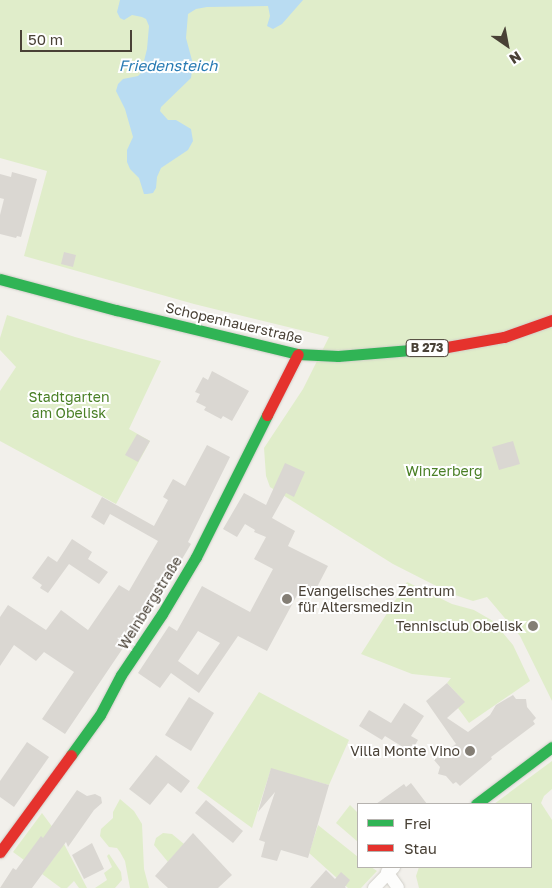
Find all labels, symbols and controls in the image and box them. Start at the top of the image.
scale bar [22,20,135,52]
north arrow [482,20,532,70]
text: 50 m [28,30,63,48]
text: N [506,48,525,68]
water label: Friedensteich [119,57,217,75]
street label: Schopenhauerstraße [164,299,304,347]
road number: B 273 [404,338,450,358]
park label: Stadtgarten am Obelisk [29,389,109,422]
park label: Winzerberg [405,463,483,479]
street label: Weinbergstraße [115,553,185,653]
place label: Evangelisches Zentrum für Altersmedizin [298,583,455,616]
marker: Evangelisches Zentrum für Altersmedizin [280,592,294,606]
place label: Tennisclub Obelisk [396,618,523,634]
marker: Tennisclub Obelisk [527,620,539,632]
place label: Villa Monte Vino [350,743,460,759]
marker: Villa Monte Vino [464,745,476,757]
legend [357,803,532,868]
text: Frei [404,814,431,832]
text: Stau [404,839,437,857]

